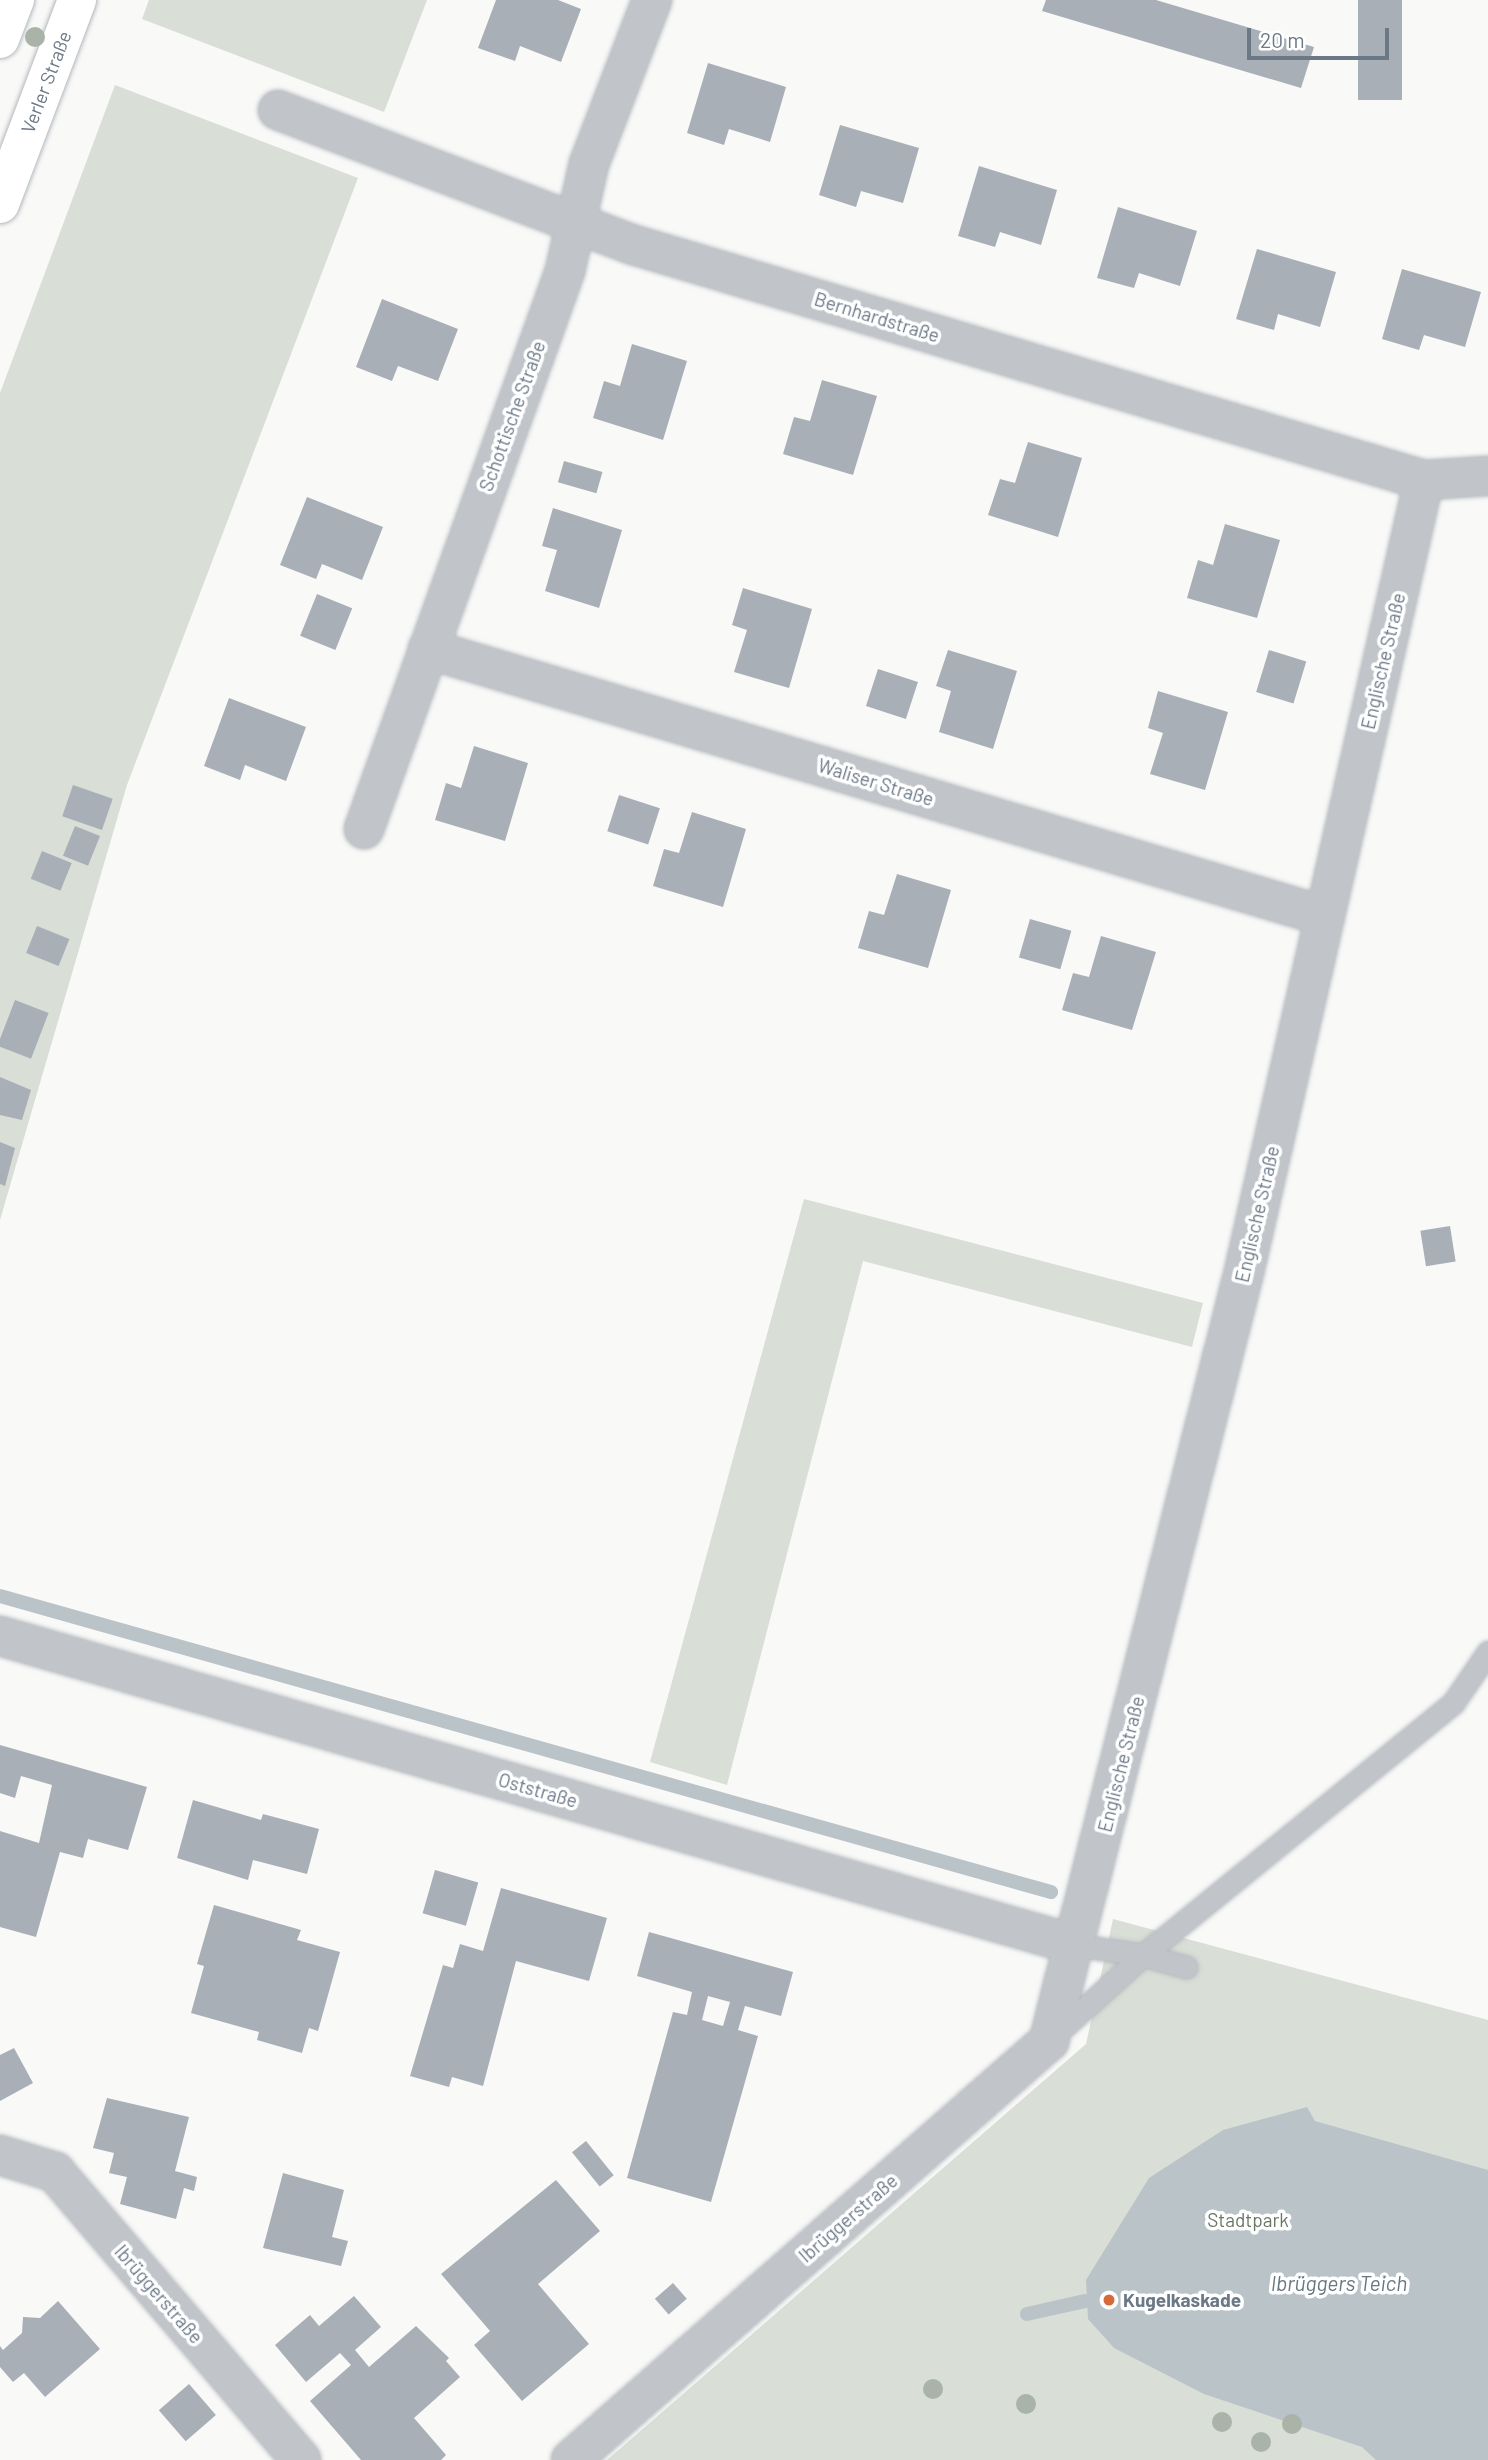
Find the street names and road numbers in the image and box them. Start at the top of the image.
street label: Verler Straße [16,28,76,136]
street label: Bernhardstraße [812,287,942,347]
street label: Schottische Straße [474,338,550,494]
street label: Englische Straße [1356,590,1410,732]
street label: Waliser Straße [815,754,937,810]
street label: Englische Straße [1230,1143,1284,1285]
street label: Englische Straße [1093,1694,1149,1834]
street label: Oststraße [496,1768,580,1812]
street label: Ibrüggerstraße [794,2169,902,2267]
street label: Ibrüggerstraße [110,2240,208,2348]

